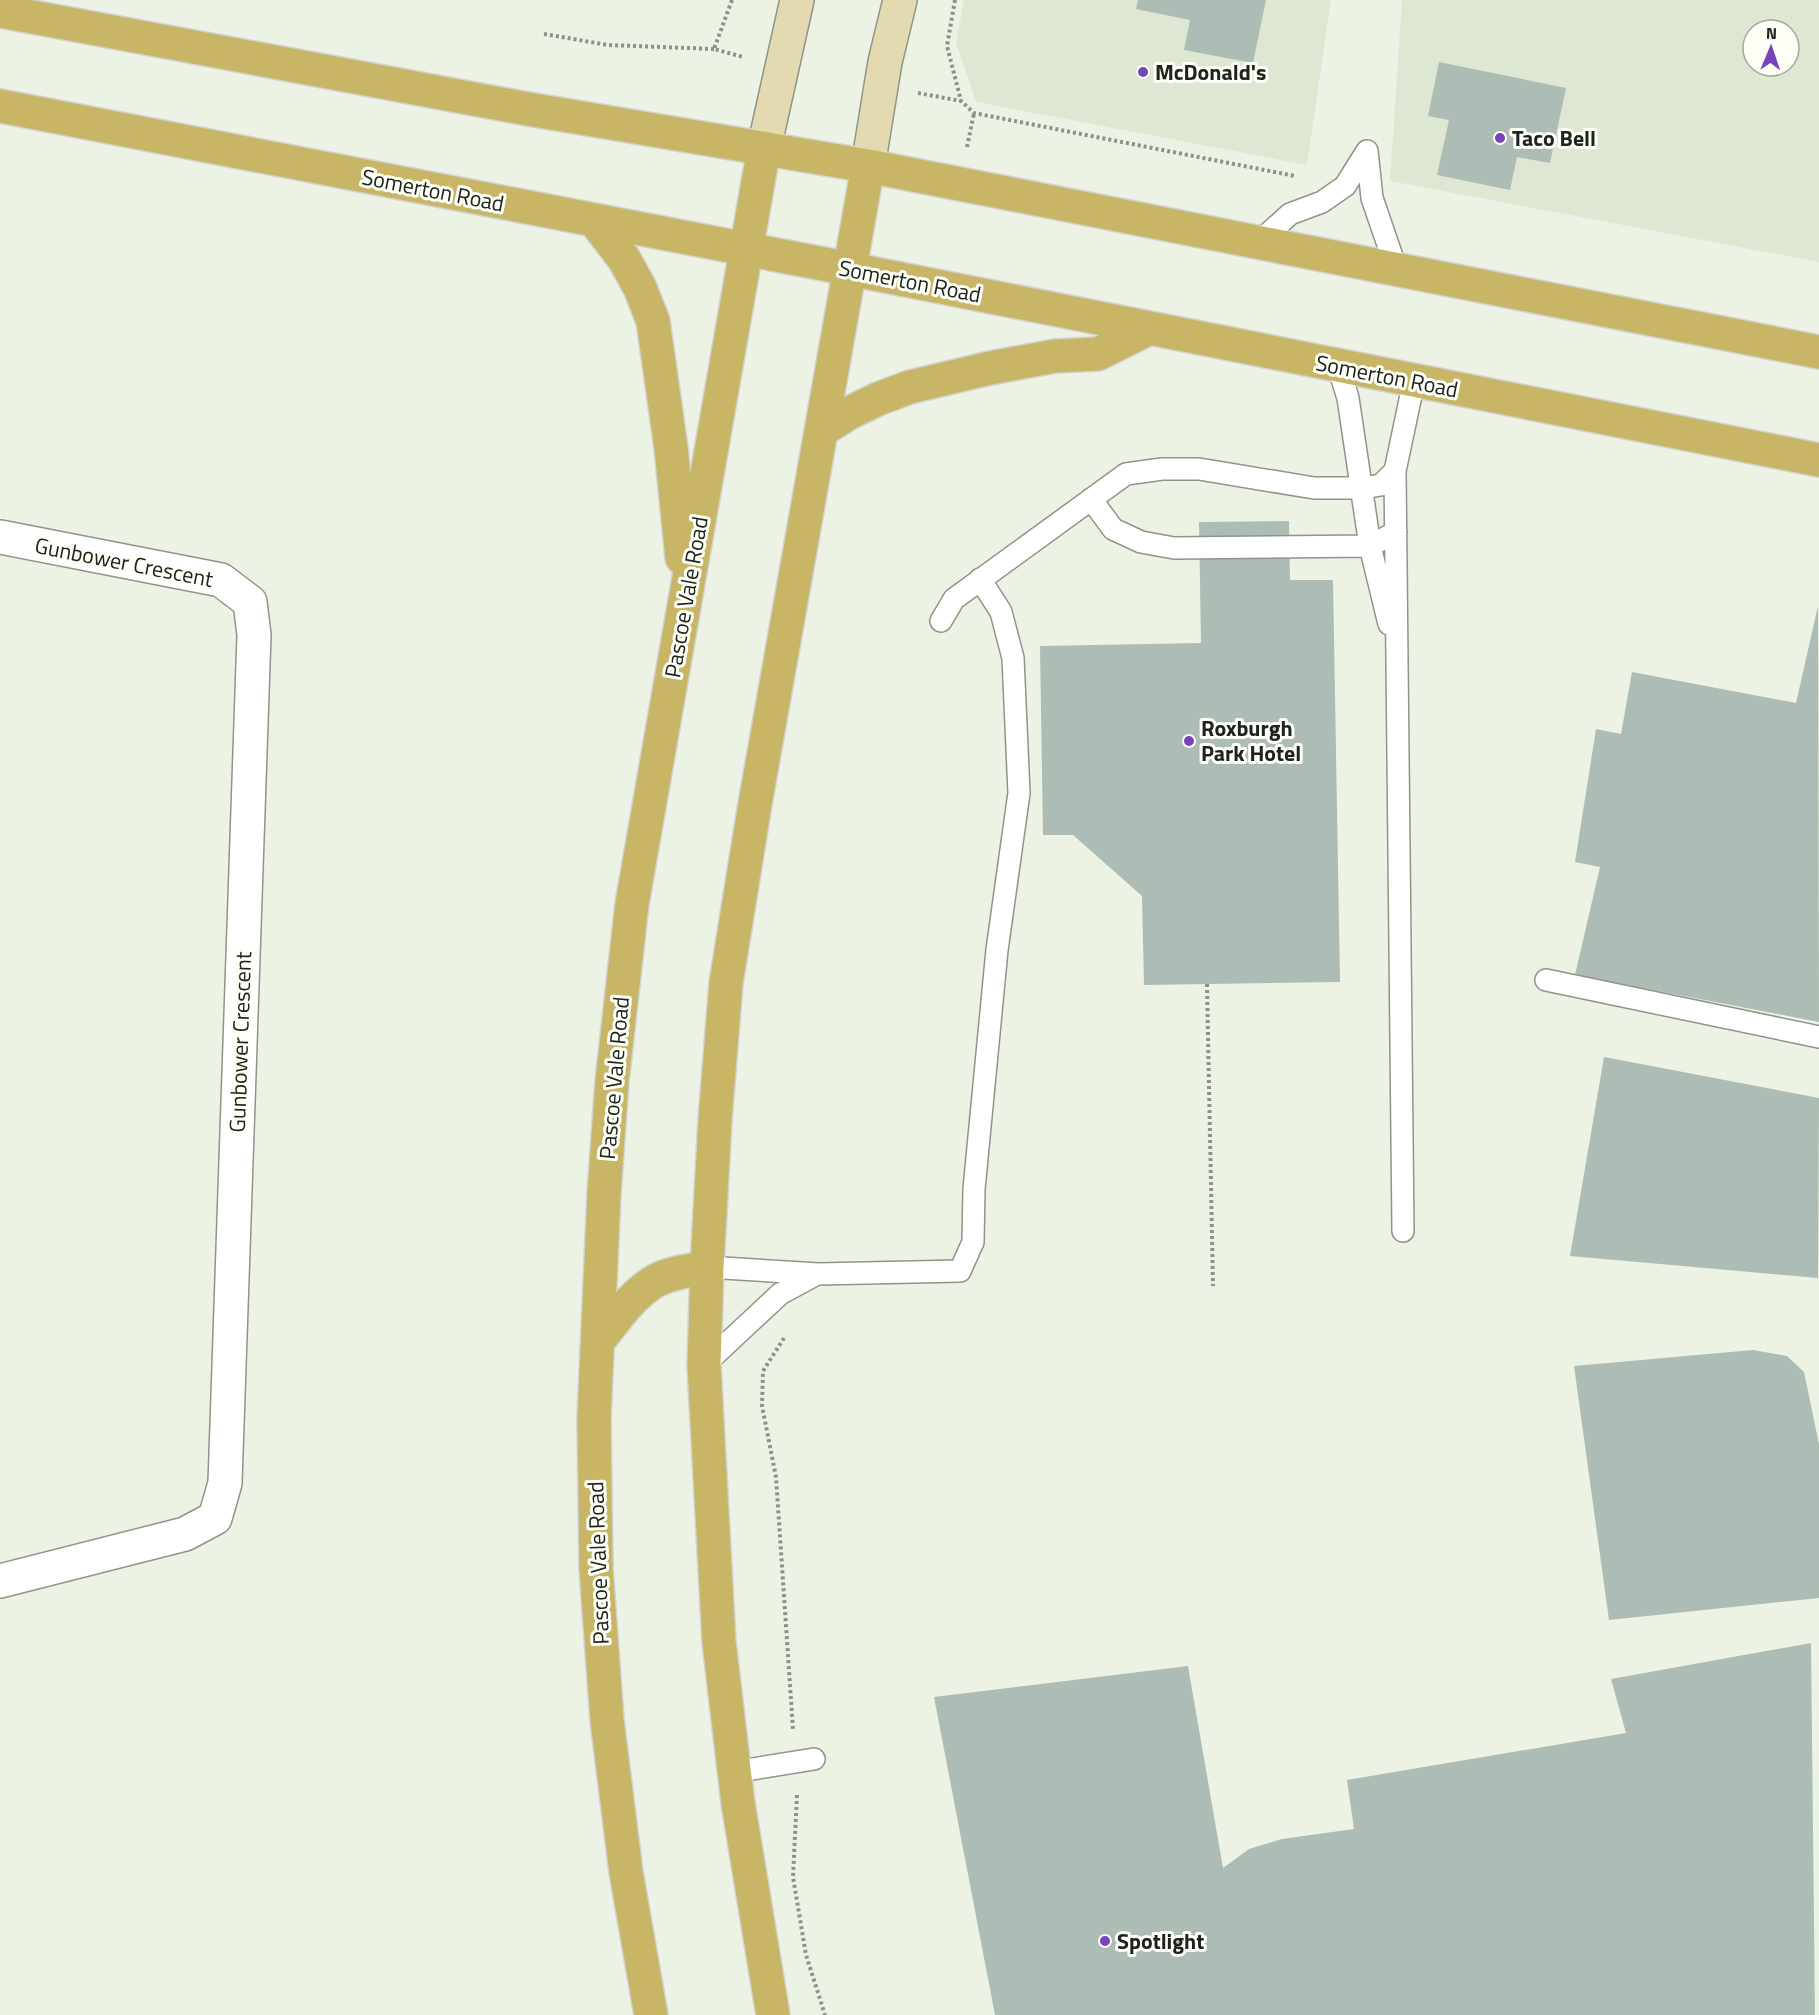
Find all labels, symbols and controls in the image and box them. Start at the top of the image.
north arrow [1741,18,1801,78]
text: N [1766,21,1777,45]
place label: McDonald's [1155,55,1266,89]
marker: McDonald's [1136,65,1150,79]
place label: Taco Bell [1512,121,1596,155]
marker: Taco Bell [1493,131,1507,145]
street label: Somerton Road [359,160,507,220]
street label: Somerton Road [836,251,984,311]
street label: Somerton Road [1313,346,1461,406]
street label: Pascoe Vale Road [655,514,717,680]
street label: Gunbower Crescent [32,528,216,596]
place label: Roxburgh Park Hotel [1201,711,1301,770]
marker: Roxburgh Park Hotel [1182,734,1196,748]
street label: Gunbower Crescent [220,951,260,1133]
street label: Pascoe Vale Road [590,995,638,1161]
street label: Pascoe Vale Road [578,1481,618,1645]
place label: Spotlight [1117,1924,1204,1958]
marker: Spotlight [1098,1934,1112,1948]

